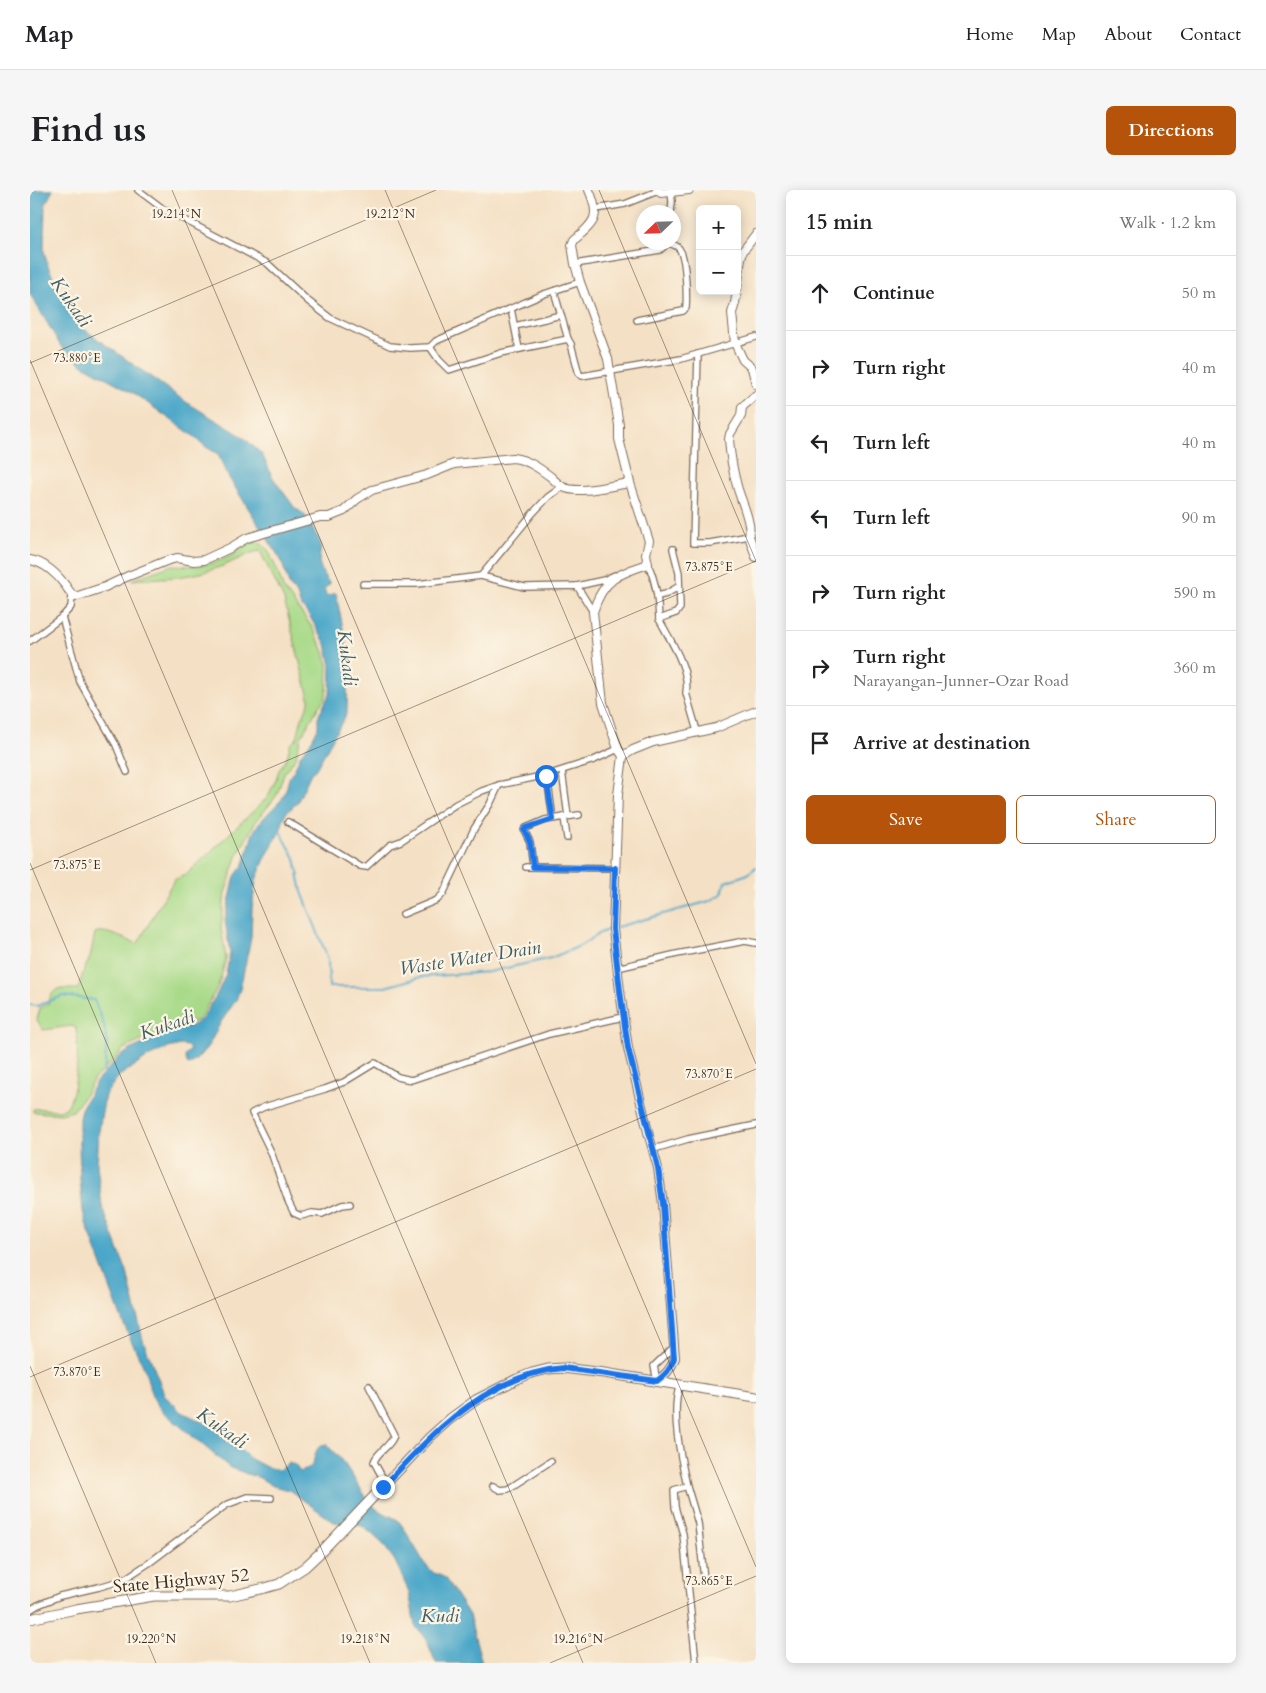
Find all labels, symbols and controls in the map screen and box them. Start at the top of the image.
text: Map [25,18,74,51]
text: Home [966,22,1014,47]
text: Map [1042,22,1076,47]
text: About [1104,22,1152,47]
text: Contact [1180,22,1241,47]
text: Find us [30,106,146,154]
button: Directions [1106,106,1236,155]
north arrow [636,205,681,250]
map controls [696,205,741,295]
button: + [696,205,741,250]
text: 19.214°N [151,206,202,222]
text: 19.212°N [365,206,416,222]
text: 15 min [806,208,873,237]
text: Walk · 1.2 km [1119,212,1216,234]
button: − [696,250,741,295]
water label: Kukadi [44,271,98,333]
icon: ahead [806,279,834,307]
text: Continue [853,280,935,306]
text: 50 m [1182,282,1216,304]
text: 73.880°E [53,350,101,366]
icon: right [806,354,834,382]
text: Turn right [853,355,945,381]
text: 40 m [1182,357,1216,379]
icon: left [806,429,834,457]
text: Turn left [853,430,930,456]
text: 40 m [1182,432,1216,454]
icon: left [806,504,834,532]
text: Turn left [853,505,930,531]
text: 90 m [1182,507,1216,529]
text: 73.875°E [685,559,733,575]
icon: right [806,579,834,607]
text: Turn right [853,580,945,606]
text: 590 m [1174,582,1216,604]
water label: Kukadi [331,628,363,688]
text: Turn right [853,644,945,670]
icon: right [806,654,834,682]
text: 360 m [1174,657,1216,679]
text: Narayangan-Junner-Ozar Road [853,670,1069,692]
icon: arrive [806,729,834,757]
text: Arrive at destination [853,730,1030,756]
route start [535,765,558,788]
button: Save [806,795,1006,844]
button: Share [1016,795,1216,844]
text: 73.875°E [53,857,101,873]
water label: Waste Water Drain [397,934,543,982]
water label: Kukadi [136,1003,199,1046]
text: 73.870°E [685,1066,733,1082]
text: 73.870°E [53,1364,101,1380]
water label: Kukadi [191,1401,253,1455]
route end [372,1476,395,1499]
street label: State Highway 52 [112,1563,250,1599]
text: 73.865°E [685,1573,733,1589]
water label: Kudi [421,1603,460,1629]
text: 19.220°N [126,1631,177,1647]
text: 19.218°N [340,1631,391,1647]
text: 19.216°N [553,1631,604,1647]

